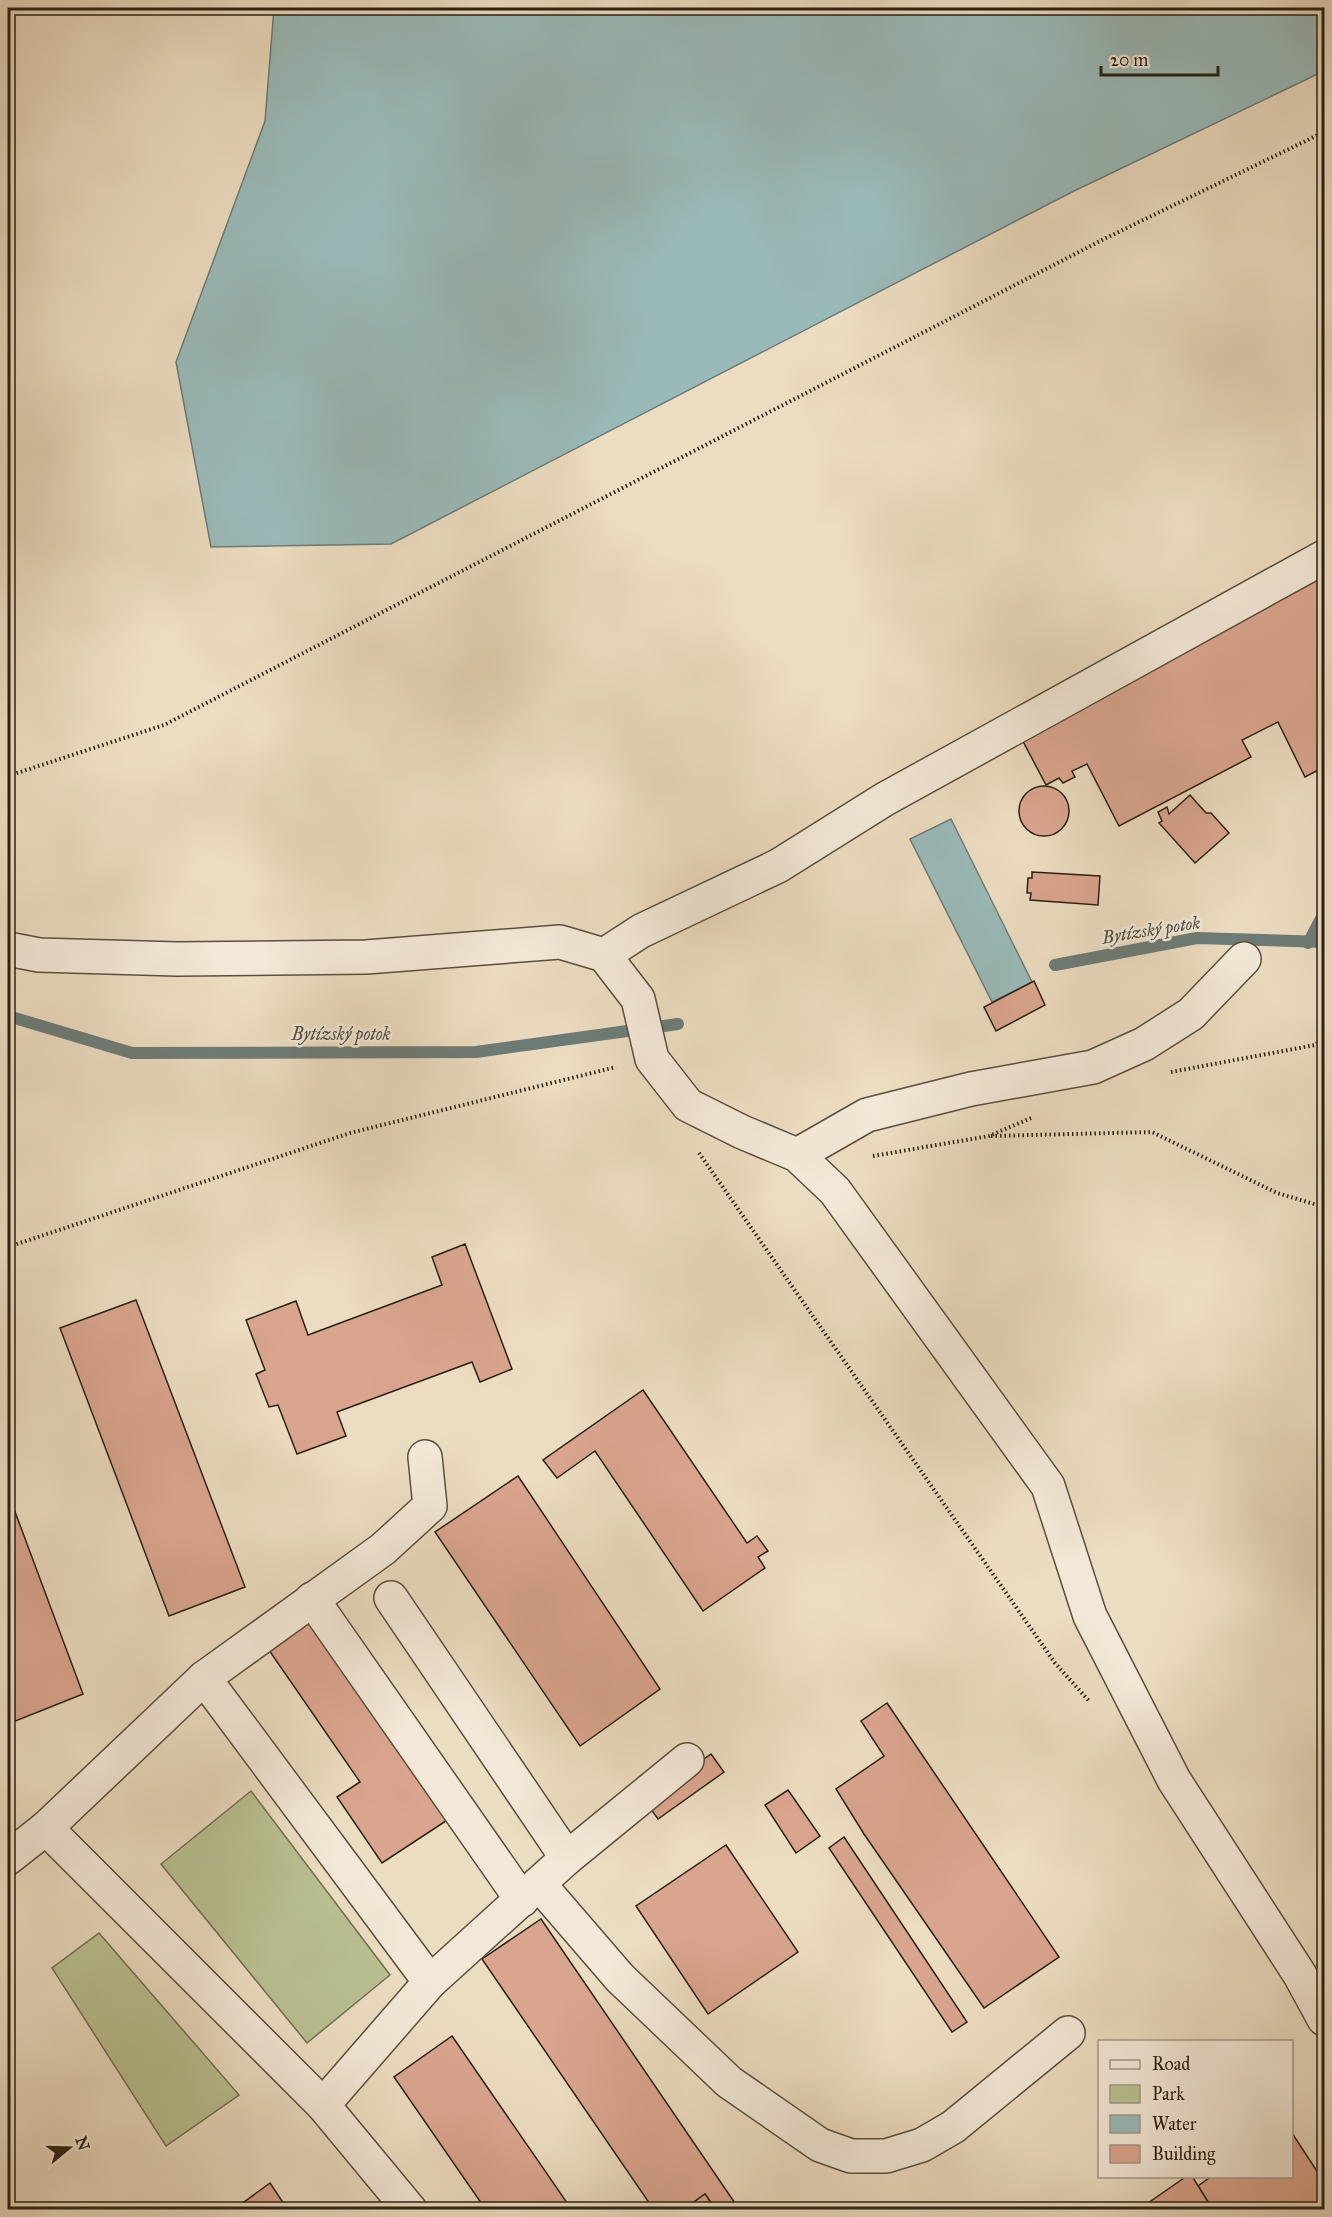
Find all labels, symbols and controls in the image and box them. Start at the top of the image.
scale bar [1101,39,1218,77]
text: 20 m [1110,49,1148,71]
water label: Bytízský potok [1099,911,1202,950]
water label: Bytízský potok [290,1023,391,1046]
legend [1098,2040,1293,2178]
text: Road [1152,2053,1190,2075]
text: Park [1152,2083,1185,2105]
text: Water [1152,2113,1197,2135]
north arrow [39,2118,99,2178]
text: N [72,2134,94,2153]
text: Building [1152,2143,1216,2166]

